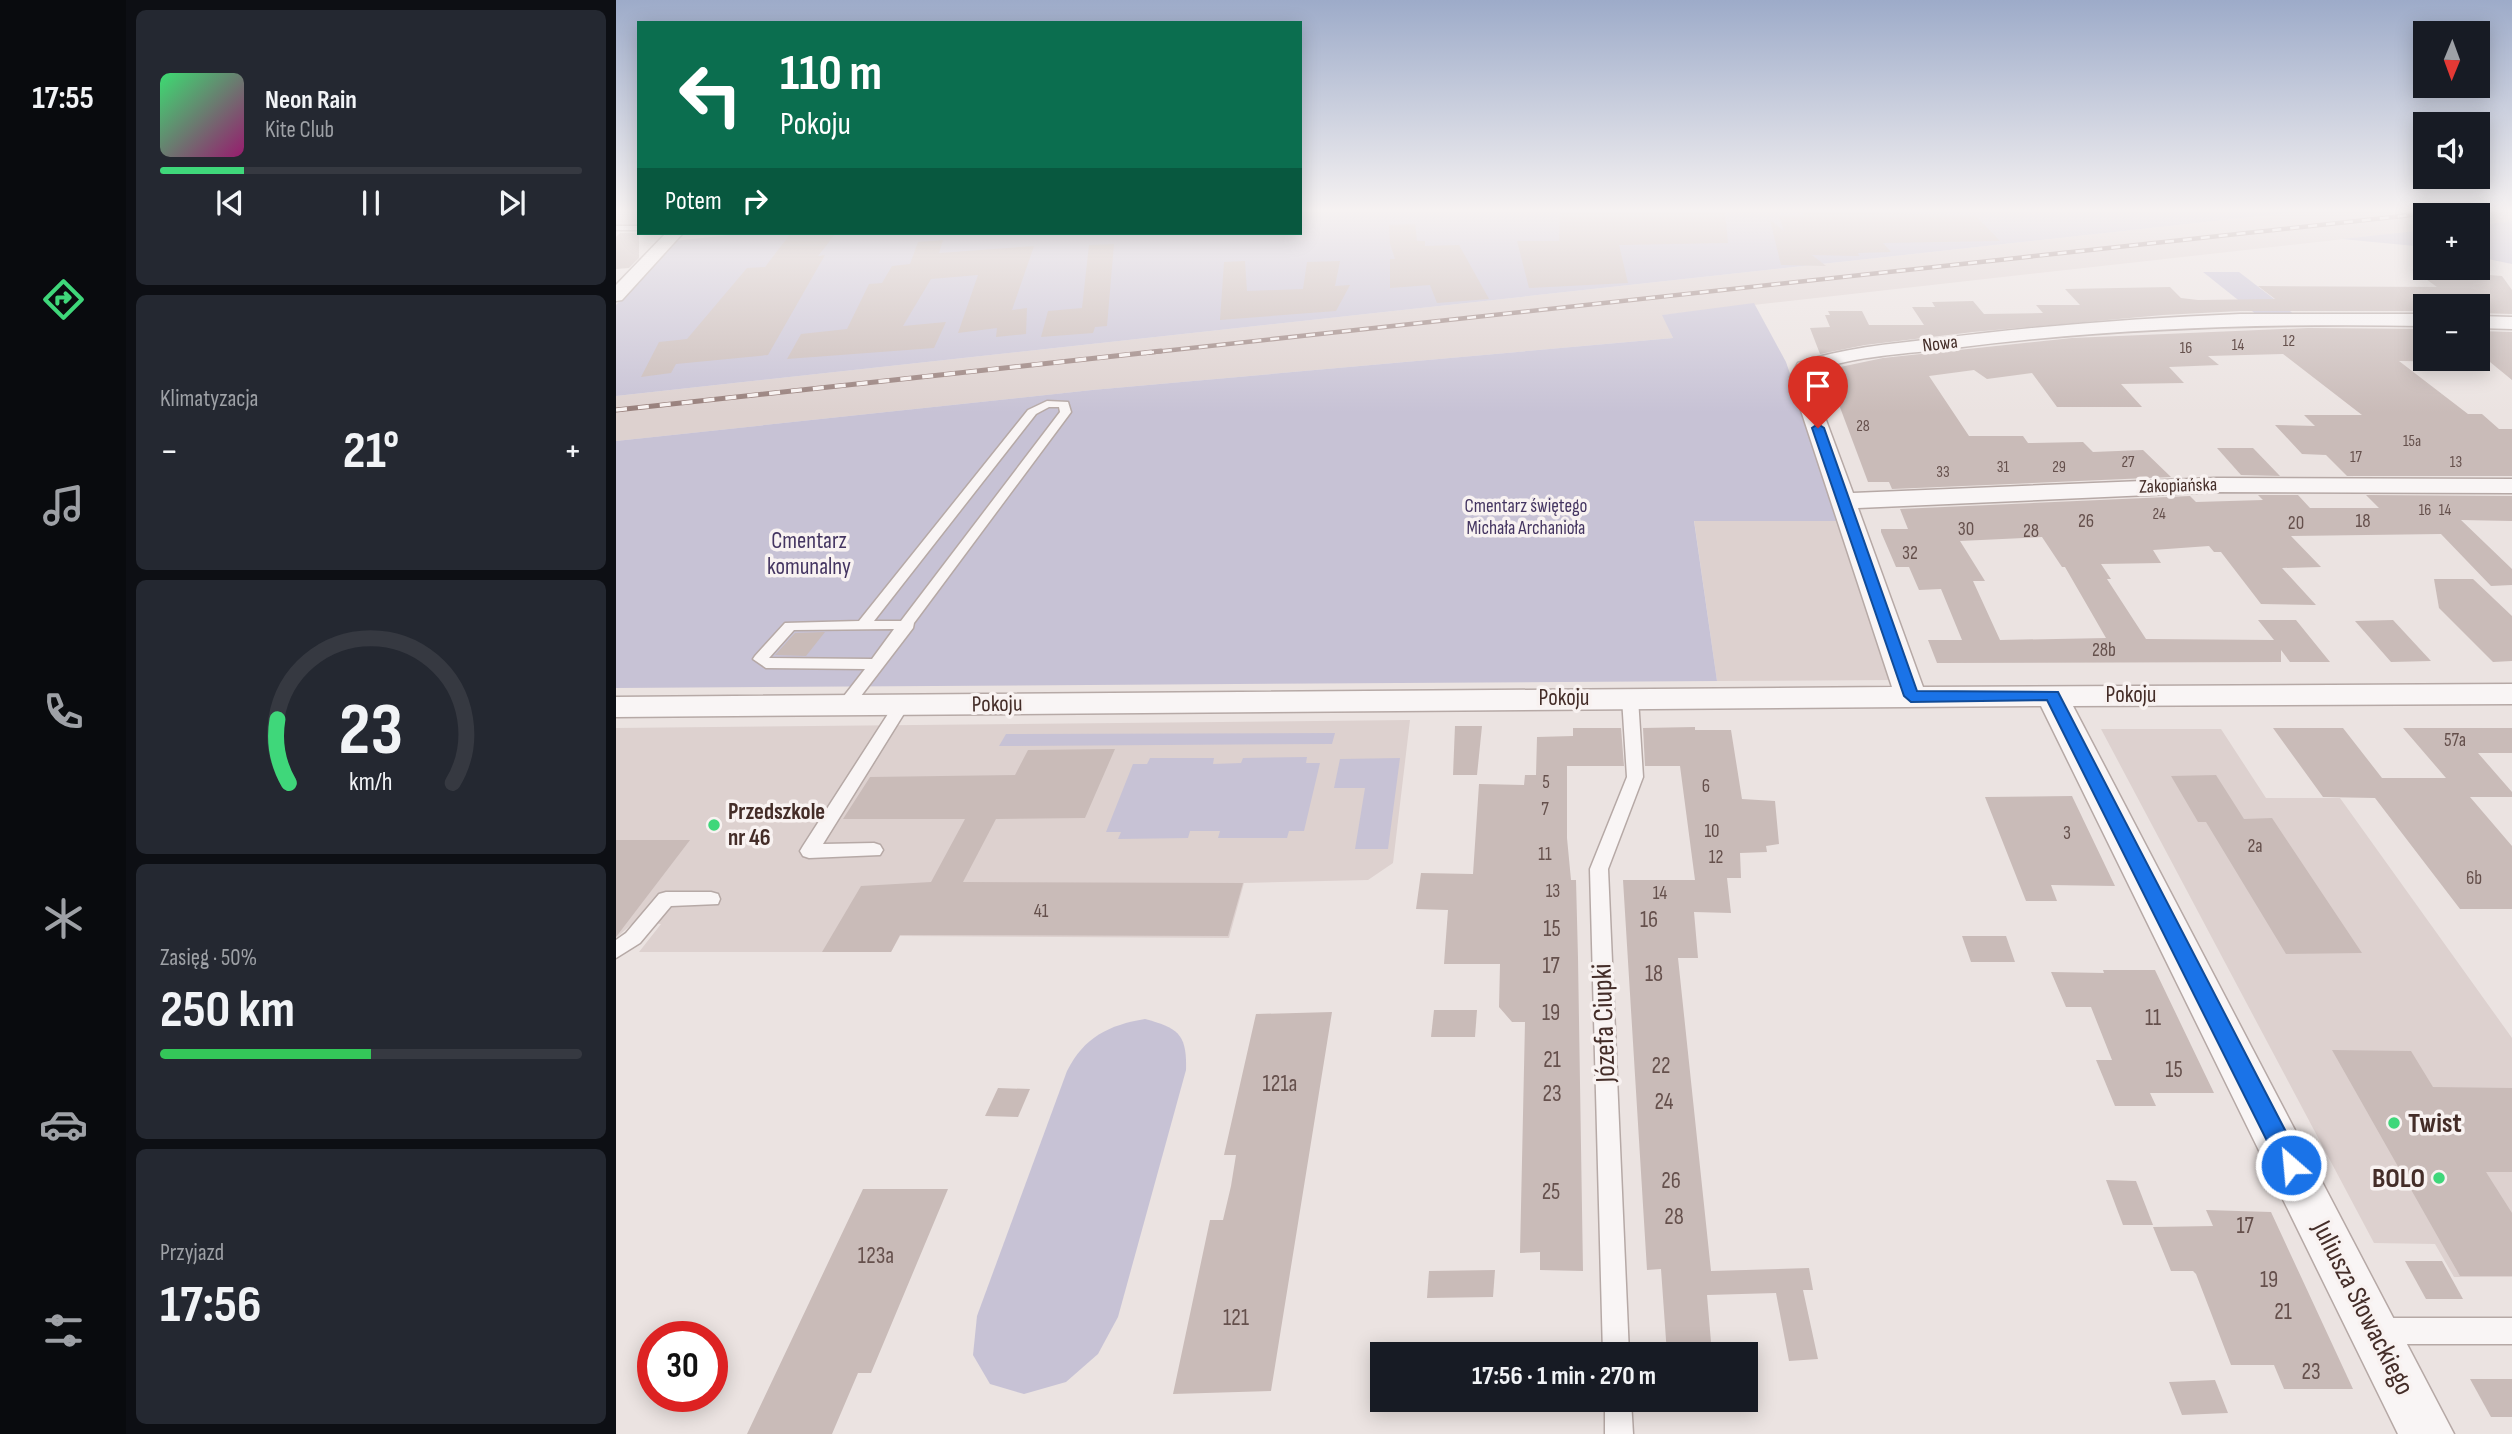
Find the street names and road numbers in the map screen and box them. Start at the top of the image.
street label: Nowa [1921,330,1959,358]
street label: Zakopiańska [2139,473,2217,499]
street label: Pokoju [2106,681,2156,709]
street label: Pokoju [1539,684,1589,712]
street label: Pokoju [971,690,1023,718]
street label: Józefa Ciupki [1585,963,1623,1084]
street label: Juliusza Słowackiego [2304,1215,2421,1401]

